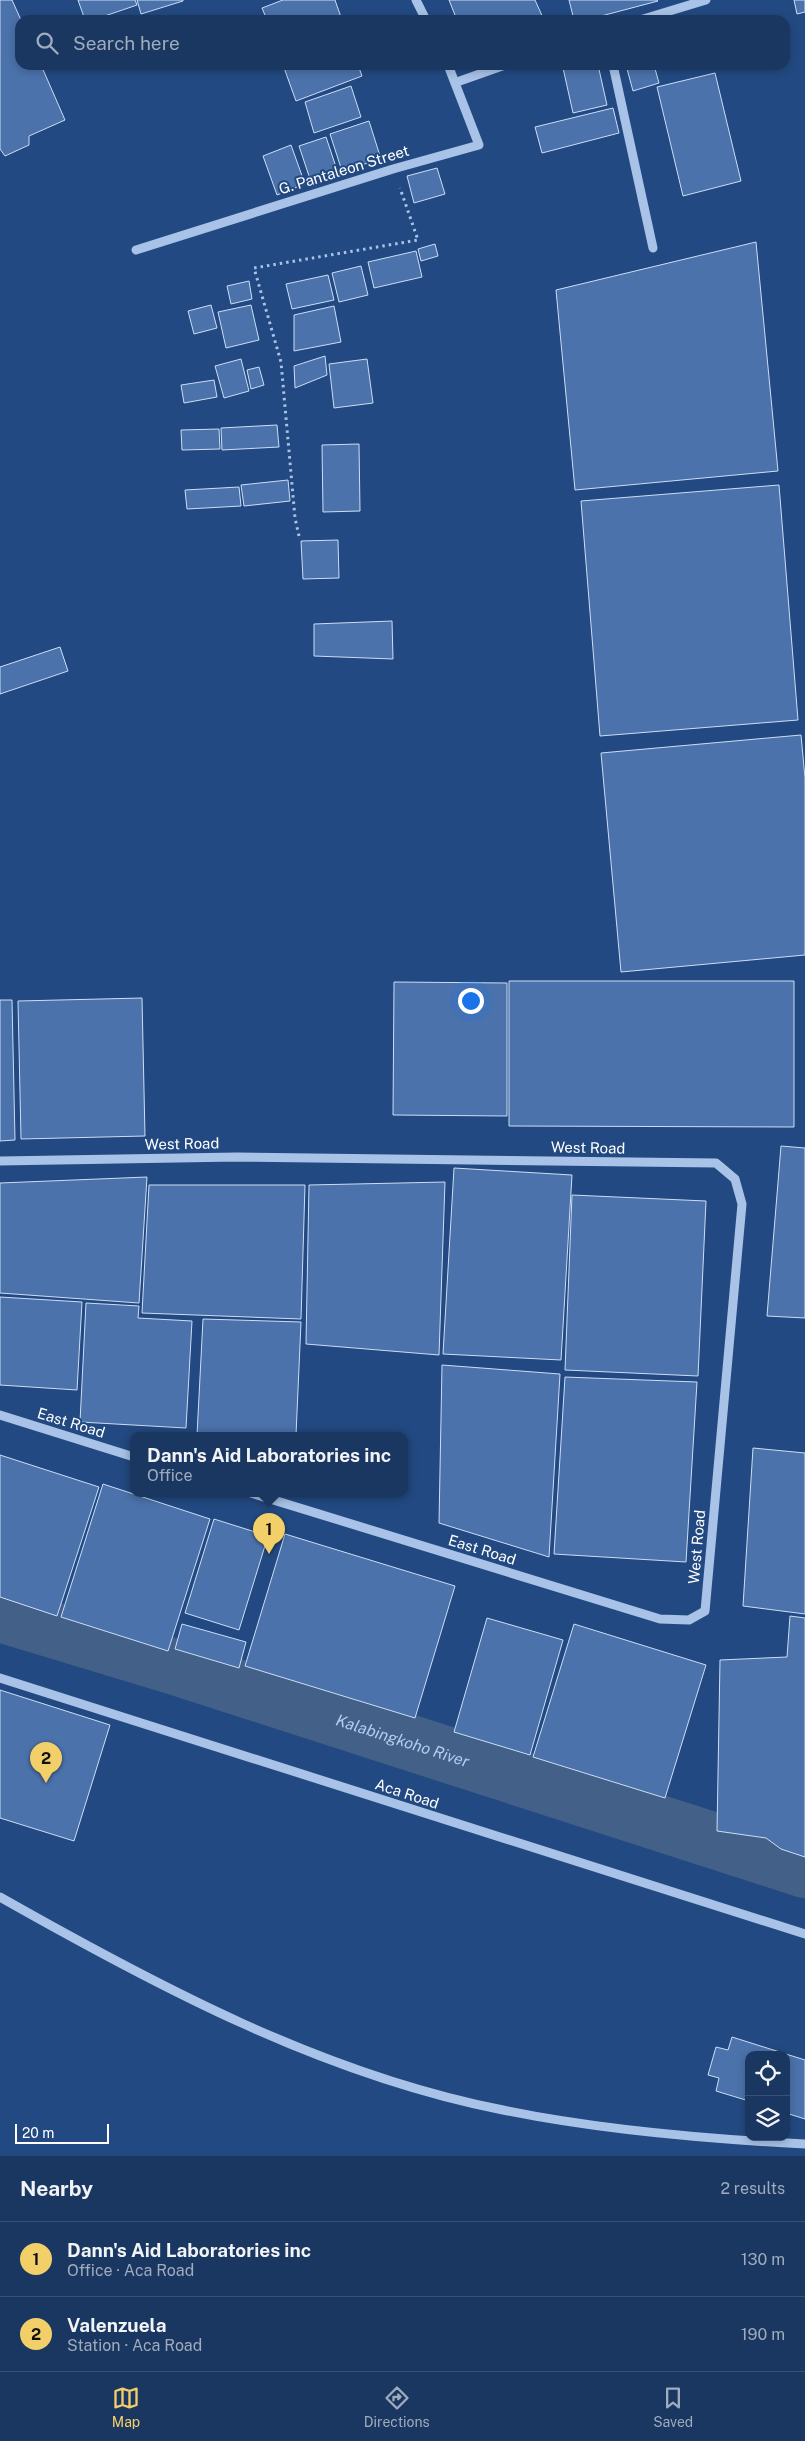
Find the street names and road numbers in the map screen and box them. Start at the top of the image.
street label: G. Pantaleon Street [277,142,411,197]
street label: West Road [145,1134,219,1153]
street label: West Road [551,1138,625,1157]
street label: East Road [35,1404,107,1441]
street label: West Road [685,1509,708,1585]
street label: East Road [446,1531,518,1568]
street label: Aca Road [373,1775,441,1812]

